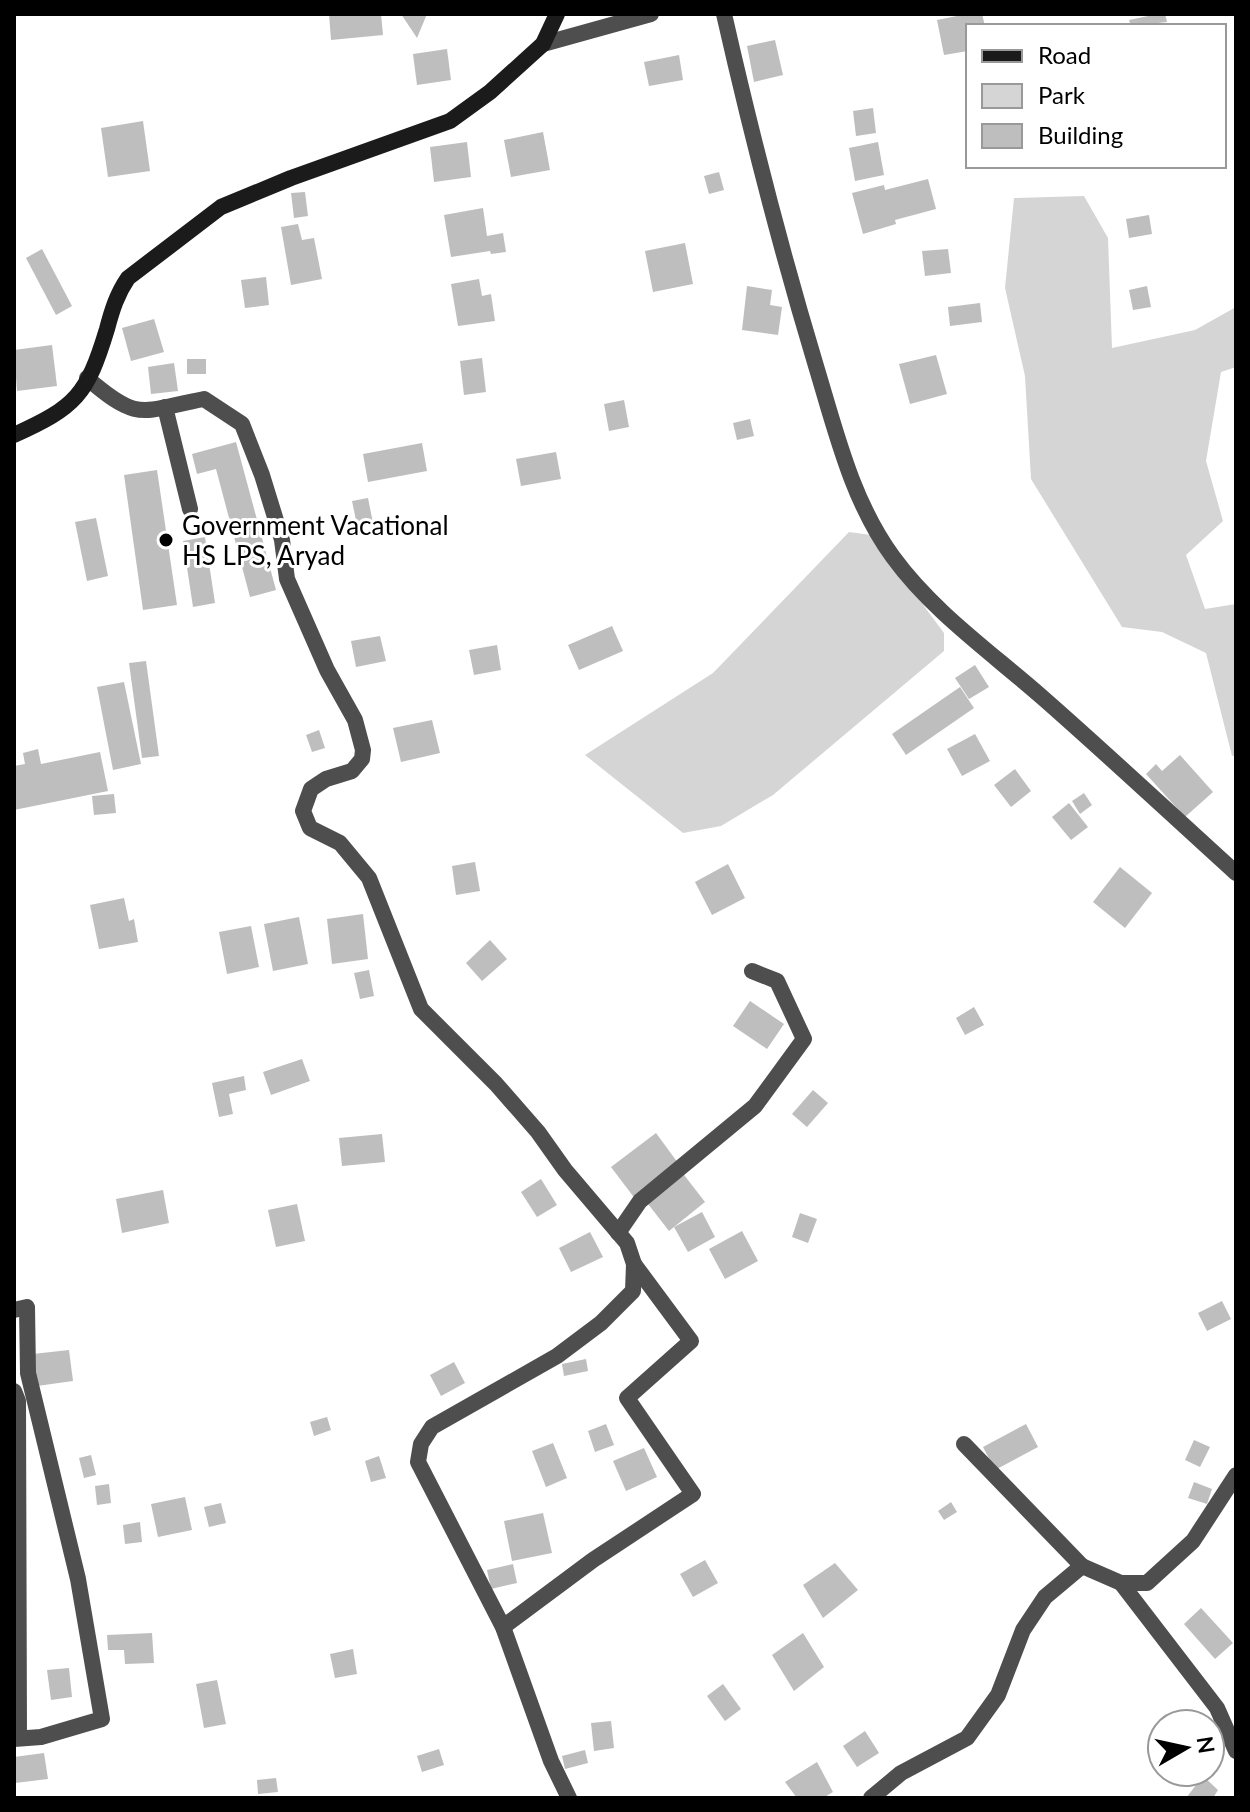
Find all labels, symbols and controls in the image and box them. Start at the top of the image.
legend [966,24,1226,168]
text: Road [1038,40,1091,69]
text: Park [1038,80,1086,109]
text: Building [1038,120,1123,149]
place label: Government Vacational HS LPS, Aryad [182,509,449,571]
marker: Government Vacational HS LPS, Aryad [157,531,175,549]
north arrow [1146,1708,1226,1788]
text: N [1192,1734,1221,1755]

